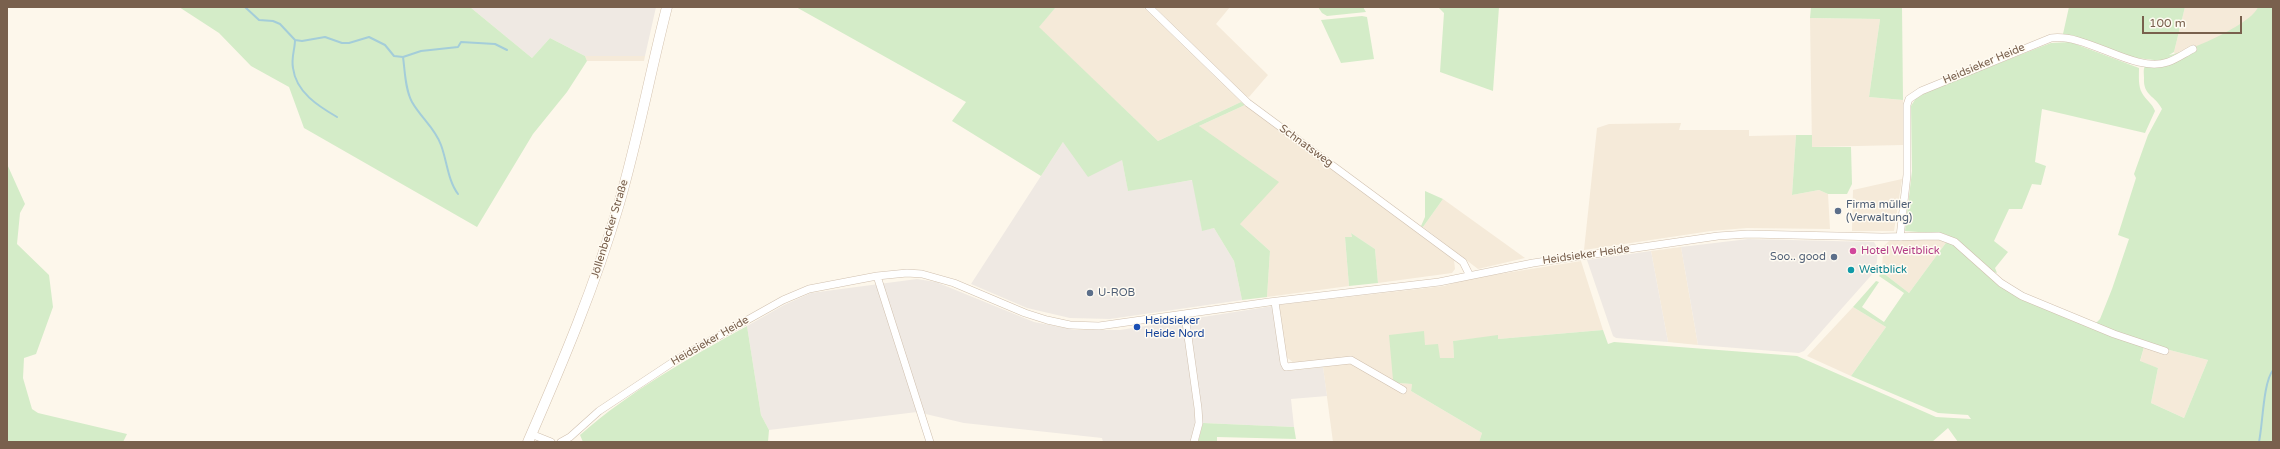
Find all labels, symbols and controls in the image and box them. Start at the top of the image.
scale bar [2144,8,2244,34]
text: 100 m [2149,16,2186,30]
street label: Heidsieker Heide [1941,41,2027,87]
street label: Schnatsweg [1277,122,1335,170]
street label: Jöllenbecker Straße [589,178,631,280]
place label: Firma müller (Verwaltung) [1846,198,1912,224]
marker: Firma müller (Verwaltung) [1833,206,1843,216]
street label: Heidsieker Heide [1542,242,1630,268]
place label: Hotel Weitblick [1861,244,1940,258]
marker: Hotel Weitblick [1848,246,1858,256]
place label: Soo.. good [1770,250,1826,264]
marker: Soo.. good [1829,252,1839,262]
place label: Weitblick [1859,263,1907,277]
marker: Weitblick [1846,265,1856,275]
place label: U-ROB [1098,286,1135,300]
marker: U-ROB [1085,288,1095,298]
street label: Heidsieker Heide [669,313,751,369]
place label: Heidsieker Heide Nord [1145,314,1204,340]
marker: Heidsieker Heide Nord [1132,322,1142,332]

